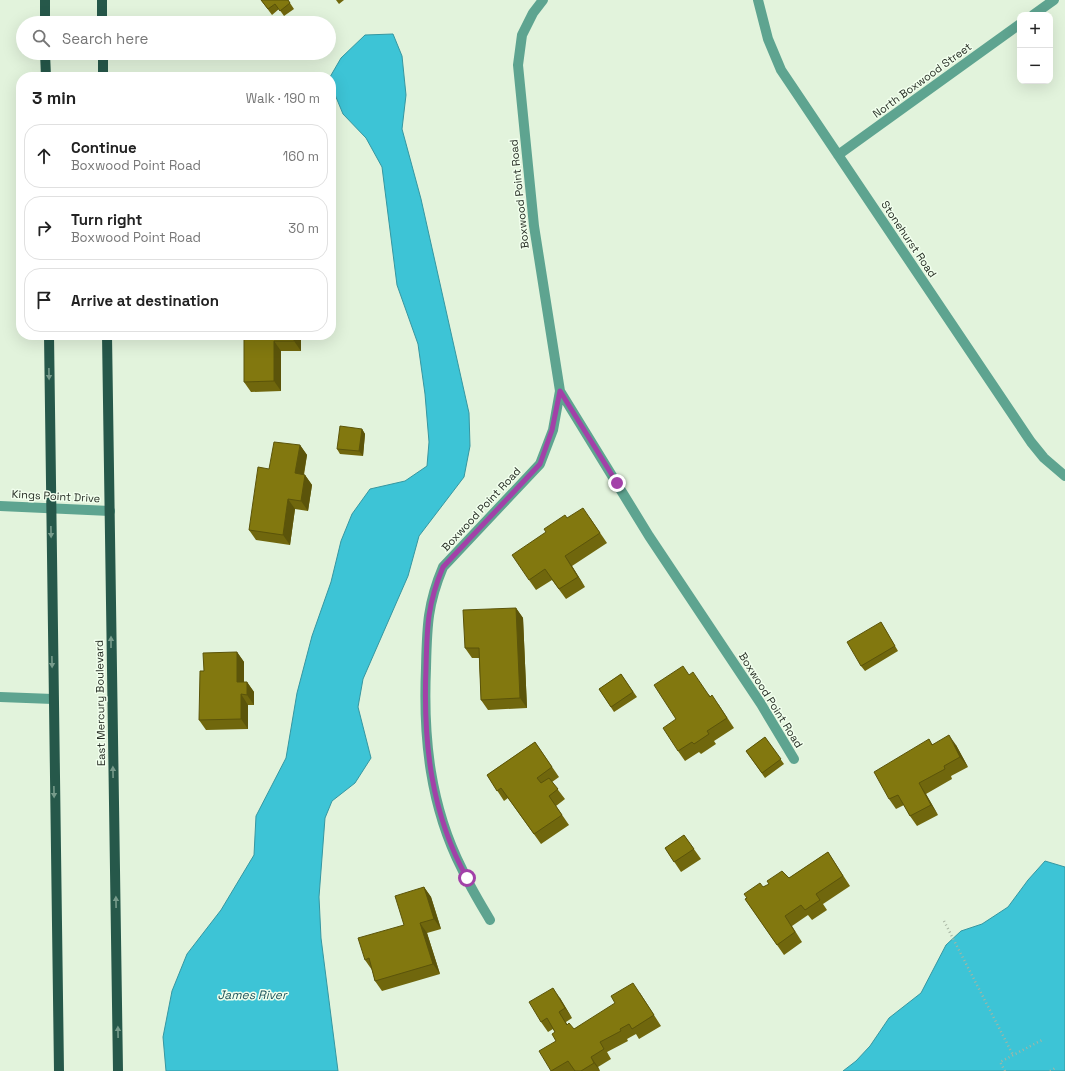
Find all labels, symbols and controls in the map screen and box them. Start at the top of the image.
map controls [1017,12,1053,84]
button: + [1017,12,1053,48]
search box [16,16,336,60]
icon: search [30,27,52,49]
text: Search here [62,29,148,48]
street label: North Boxwood Street [870,39,974,121]
button: − [1017,48,1053,84]
text: 3 min [32,87,76,109]
text: Walk · 190 m [246,90,320,107]
text: Continue [71,138,137,157]
street label: Boxwood Point Road [506,139,532,249]
icon: ahead [33,145,55,167]
text: 160 m [283,148,319,165]
text: Boxwood Point Road [71,157,201,174]
street label: Stonehurst Road [878,198,940,280]
text: Turn right [71,210,142,229]
icon: right [33,217,55,239]
text: 30 m [288,220,319,237]
text: Boxwood Point Road [71,229,201,246]
icon: arrive [33,289,55,311]
text: Arrive at destination [71,291,219,310]
one-way arrow [46,368,52,381]
street label: Boxwood Point Road [438,464,524,554]
route end [608,474,626,492]
street label: Kings Point Drive [11,487,101,505]
one-way arrow [48,526,54,539]
one-way arrow [108,635,114,648]
street label: East Mercury Boulevard [92,640,108,766]
street label: Boxwood Point Road [736,650,806,750]
one-way arrow [49,656,55,669]
one-way arrow [110,766,117,778]
one-way arrow [51,786,57,799]
route start [458,869,476,887]
one-way arrow [112,896,119,908]
water label: James River [218,987,288,1003]
one-way arrow [115,1025,121,1038]

